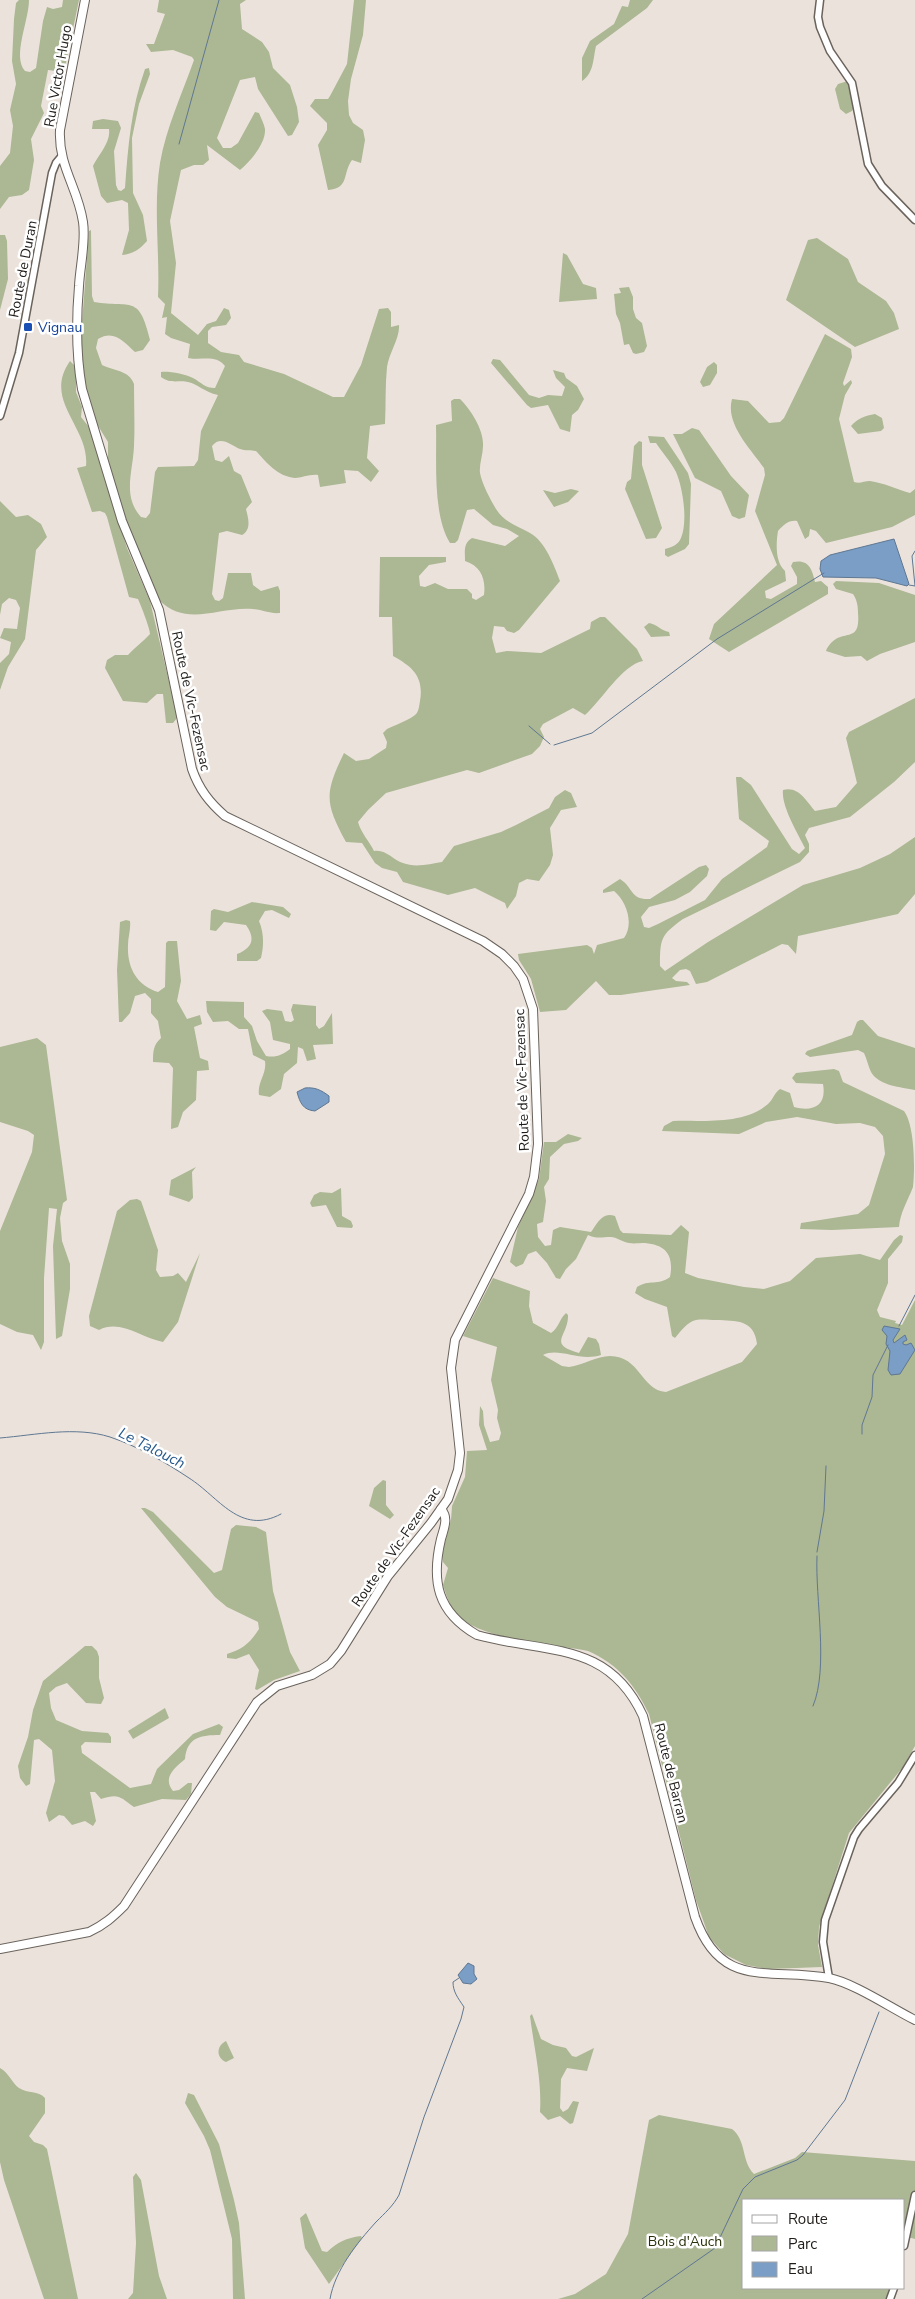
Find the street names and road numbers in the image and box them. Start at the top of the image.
street label: Rue Victor Hugo [40,23,76,129]
street label: Route de Duran [4,219,42,319]
street label: Route de Vic-Fezensac [167,629,215,773]
street label: Route de Vic-Fezensac [510,1008,534,1151]
street label: Route de Vic-Fezensac [347,1483,445,1611]
street label: Route de Barran [649,1721,693,1825]

